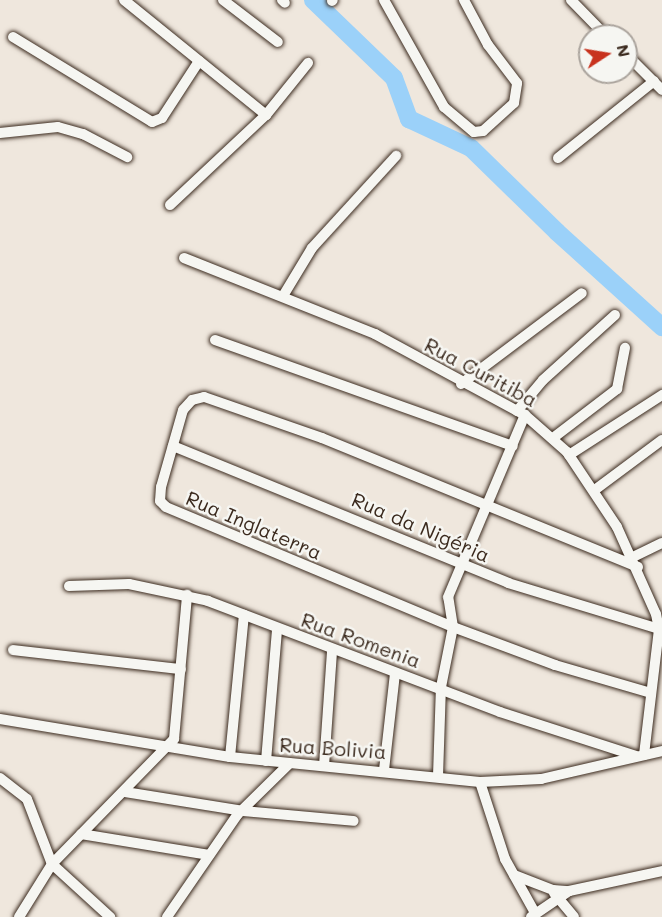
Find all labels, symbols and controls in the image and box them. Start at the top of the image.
north arrow [578,24,638,84]
text: N [613,42,636,59]
street label: Rua Curitiba [421,332,541,412]
street label: Rua Inglaterra [182,486,326,564]
street label: Rua da Nigéria [348,487,494,567]
street label: Rua Romenia [298,607,424,673]
street label: Rua Bolivia [279,732,387,764]

